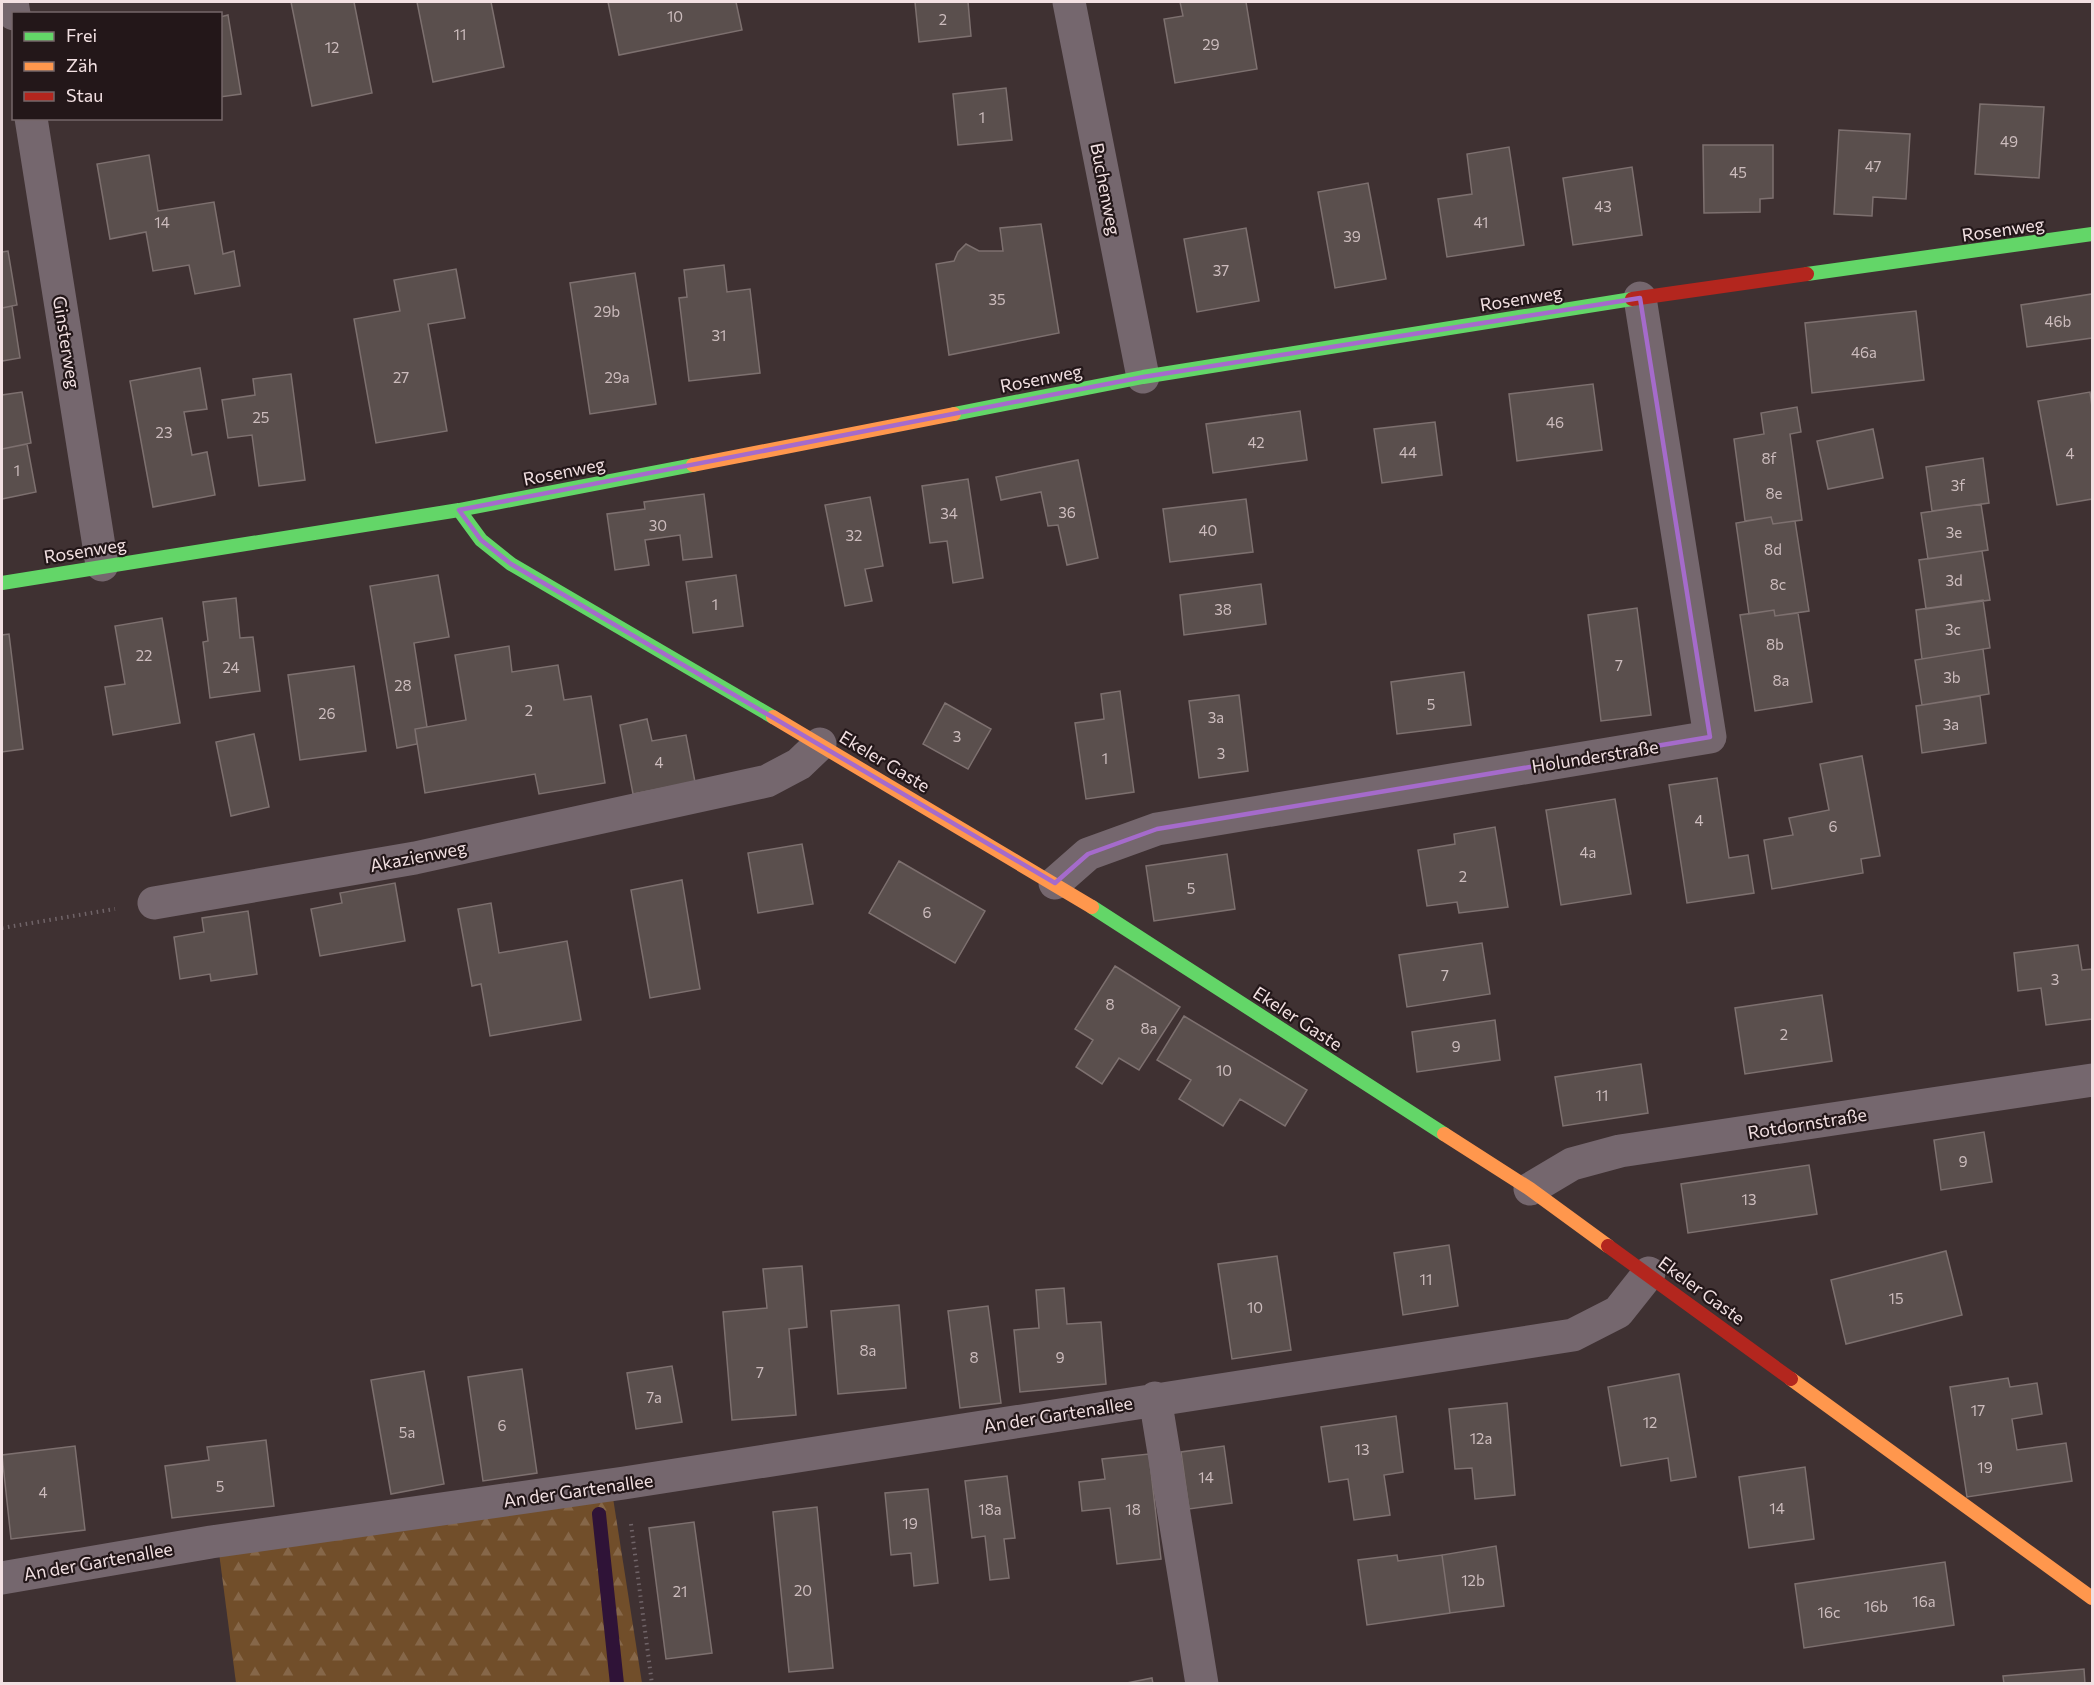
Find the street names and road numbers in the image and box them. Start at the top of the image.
street label: Buchenweg [1086,141,1126,237]
street label: Rosenweg [1960,212,2046,246]
street label: Rosenweg [1478,281,1564,315]
street label: Ginsterweg [49,294,85,390]
street label: Rosenweg [998,359,1084,397]
street label: Rosenweg [521,452,607,490]
street label: Rosenweg [42,533,128,567]
street label: Ekeler Gaste [836,725,934,797]
street label: Holunderstraße [1530,735,1660,777]
street label: Akazienweg [368,836,468,876]
street label: Ekeler Gaste [1249,981,1347,1055]
street label: Rotdornstraße [1746,1103,1868,1143]
street label: Ekeler Gaste [1654,1251,1750,1329]
street label: An der Gartenallee [982,1391,1134,1437]
street label: An der Gartenallee [502,1469,654,1511]
street label: An der Gartenallee [22,1537,174,1585]

